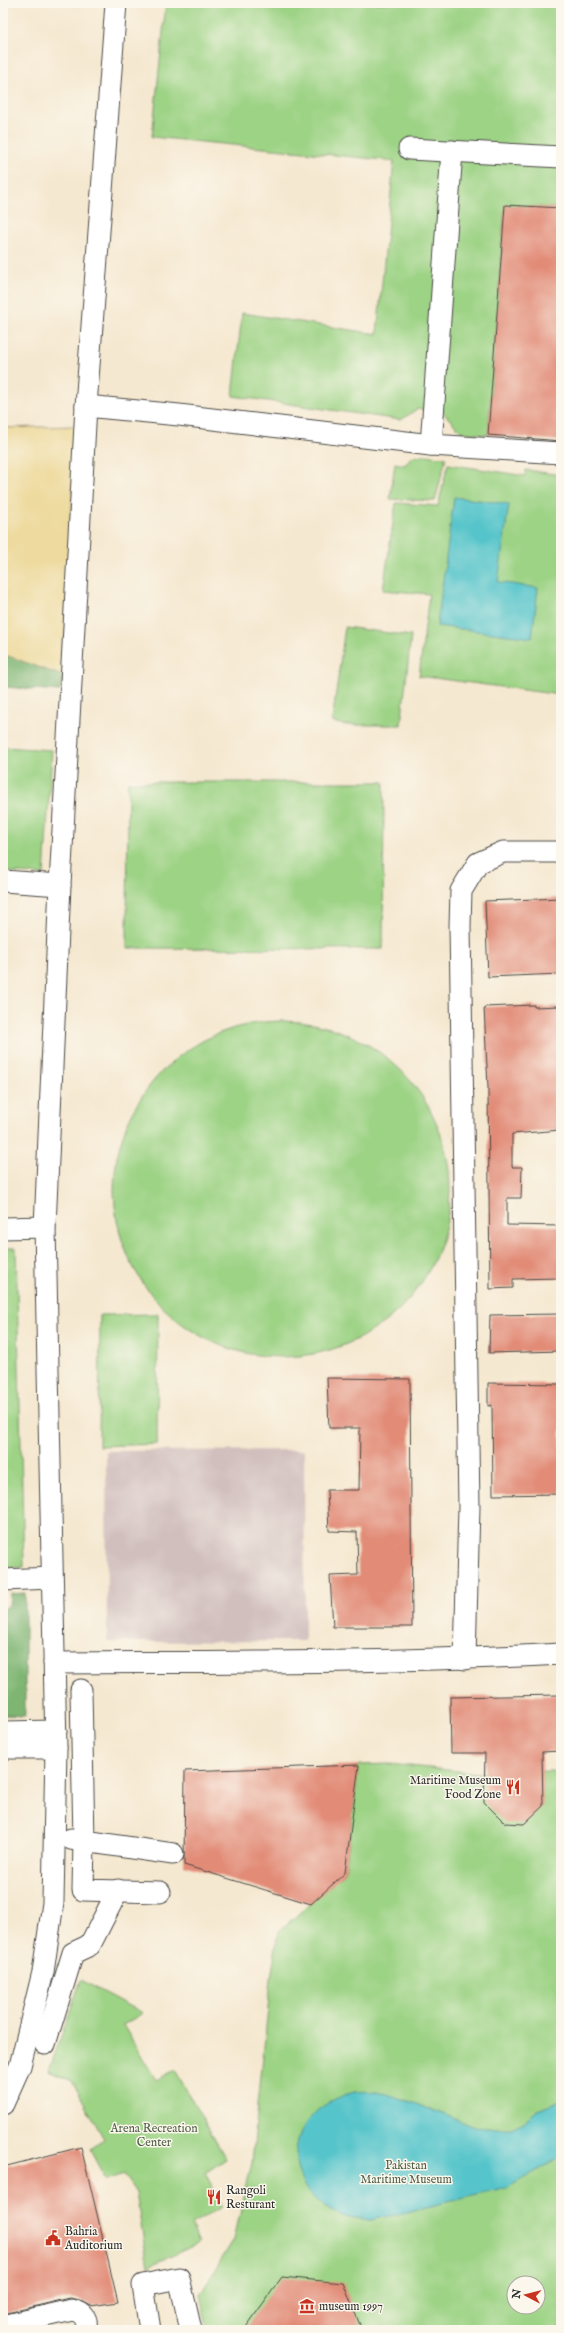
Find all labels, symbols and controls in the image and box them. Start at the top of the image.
place label: Maritime Museum Food Zone [410,1773,501,1802]
restaurant icon: Maritime Museum Food Zone [504,1778,522,1796]
park label: Arena Recreation Center [109,2121,198,2150]
park label: Pakistan Maritime Museum [360,2158,452,2187]
place label: Rangoli Resturant [226,2183,275,2212]
restaurant icon: Rangoli Resturant [205,2188,223,2206]
place label: Bahria Auditorium [64,2224,122,2253]
public building icon: Bahria Auditorium [44,2229,62,2247]
north arrow [506,2275,546,2315]
text: N [509,2288,525,2300]
museum icon: museum 1997 [298,2297,316,2315]
place label: museum 1997 [319,2299,383,2314]

